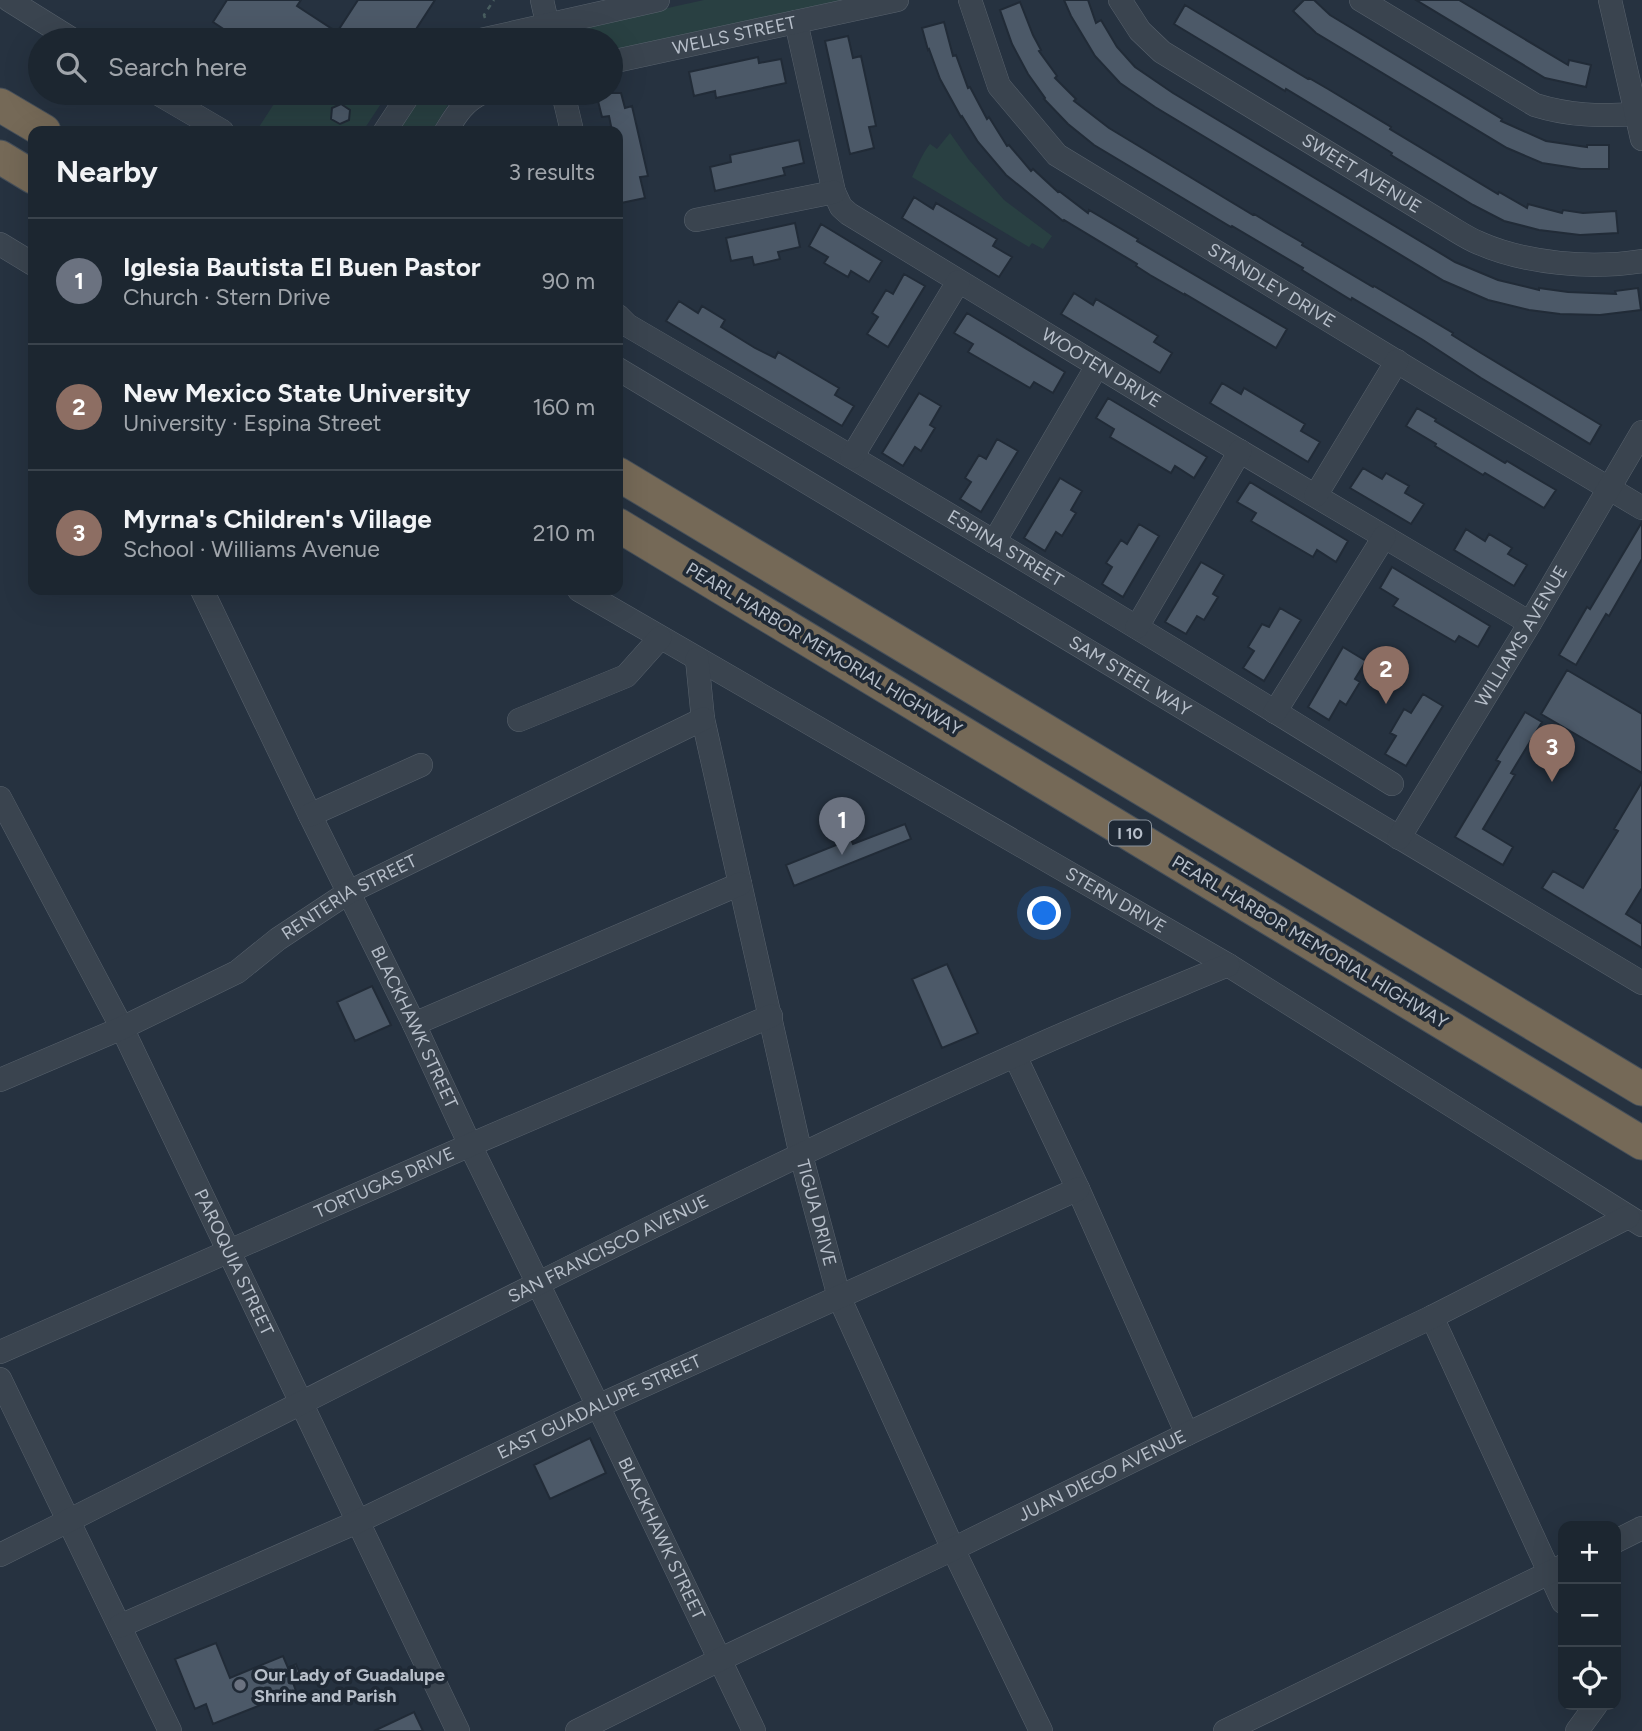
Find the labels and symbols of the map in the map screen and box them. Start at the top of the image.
street label: WELLS STREET [670,11,798,59]
street label: SWEET AVENUE [1298,129,1426,218]
street label: STANDLEY DRIVE [1204,238,1339,333]
street label: WOOTEN DRIVE [1038,323,1165,413]
street label: ESPINA STREET [943,505,1067,591]
street label: PEARL HARBOR MEMORIAL HIGHWAY [682,558,966,740]
street label: WILLIAMS AVENUE [1471,562,1572,711]
street label: SAM STEEL WAY [1065,631,1195,721]
pin: 2 [1363,646,1409,704]
pin: 3 [1529,724,1575,782]
pin: 1 [819,797,865,855]
road number: I 10 [1109,820,1151,846]
street label: RENTERIA STREET [277,850,420,945]
street label: PEARL HARBOR MEMORIAL HIGHWAY [1168,851,1452,1033]
street label: STERN DRIVE [1061,862,1170,938]
your location [1027,896,1061,930]
street label: BLACKHAWK STREET [366,942,463,1112]
street label: TORTUGAS DRIVE [311,1142,458,1223]
street label: TIGUA DRIVE [792,1157,841,1269]
street label: PAROQUIA STREET [190,1185,278,1339]
street label: SAN FRANCISCO AVENUE [504,1190,712,1308]
street label: EAST GUADALUPE STREET [494,1350,705,1464]
street label: JUAN DIEGO AVENUE [1015,1425,1190,1526]
street label: BLACKHAWK STREET [613,1454,710,1623]
place label: Our Lady of Guadalupe Shrine and Parish [254,1664,445,1707]
marker: Our Lady of Guadalupe Shrine and Parish [232,1677,248,1693]

